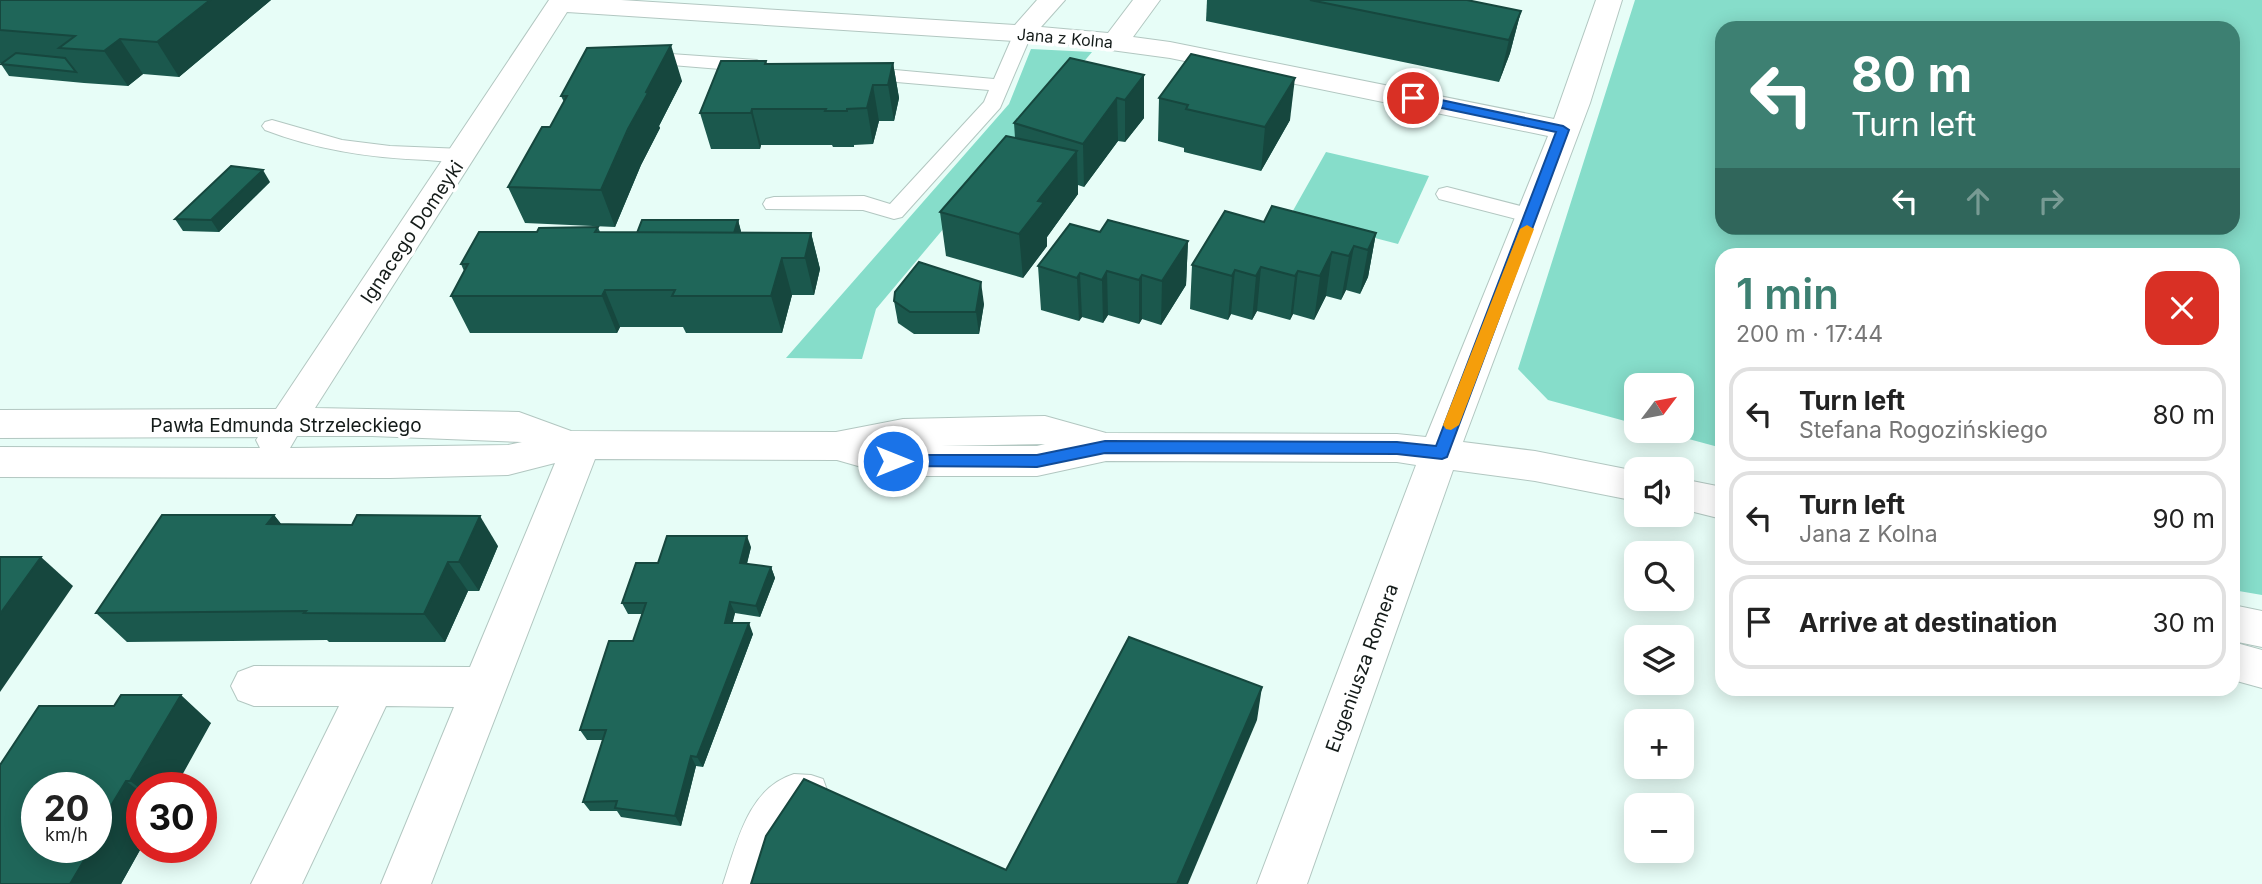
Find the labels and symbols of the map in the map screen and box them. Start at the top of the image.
street label: Jana z Kolna [1016,24,1114,52]
pin [1383,68,1443,128]
street label: Ignacego Domeyki [356,156,468,308]
north arrow [1624,373,1694,443]
street label: Pawła Edmunda Strzeleckiego [150,414,422,437]
position arrow [856,424,930,498]
street label: Eugeniusza Romera [1321,580,1403,756]
speed limit sign: 30 [126,772,217,863]

